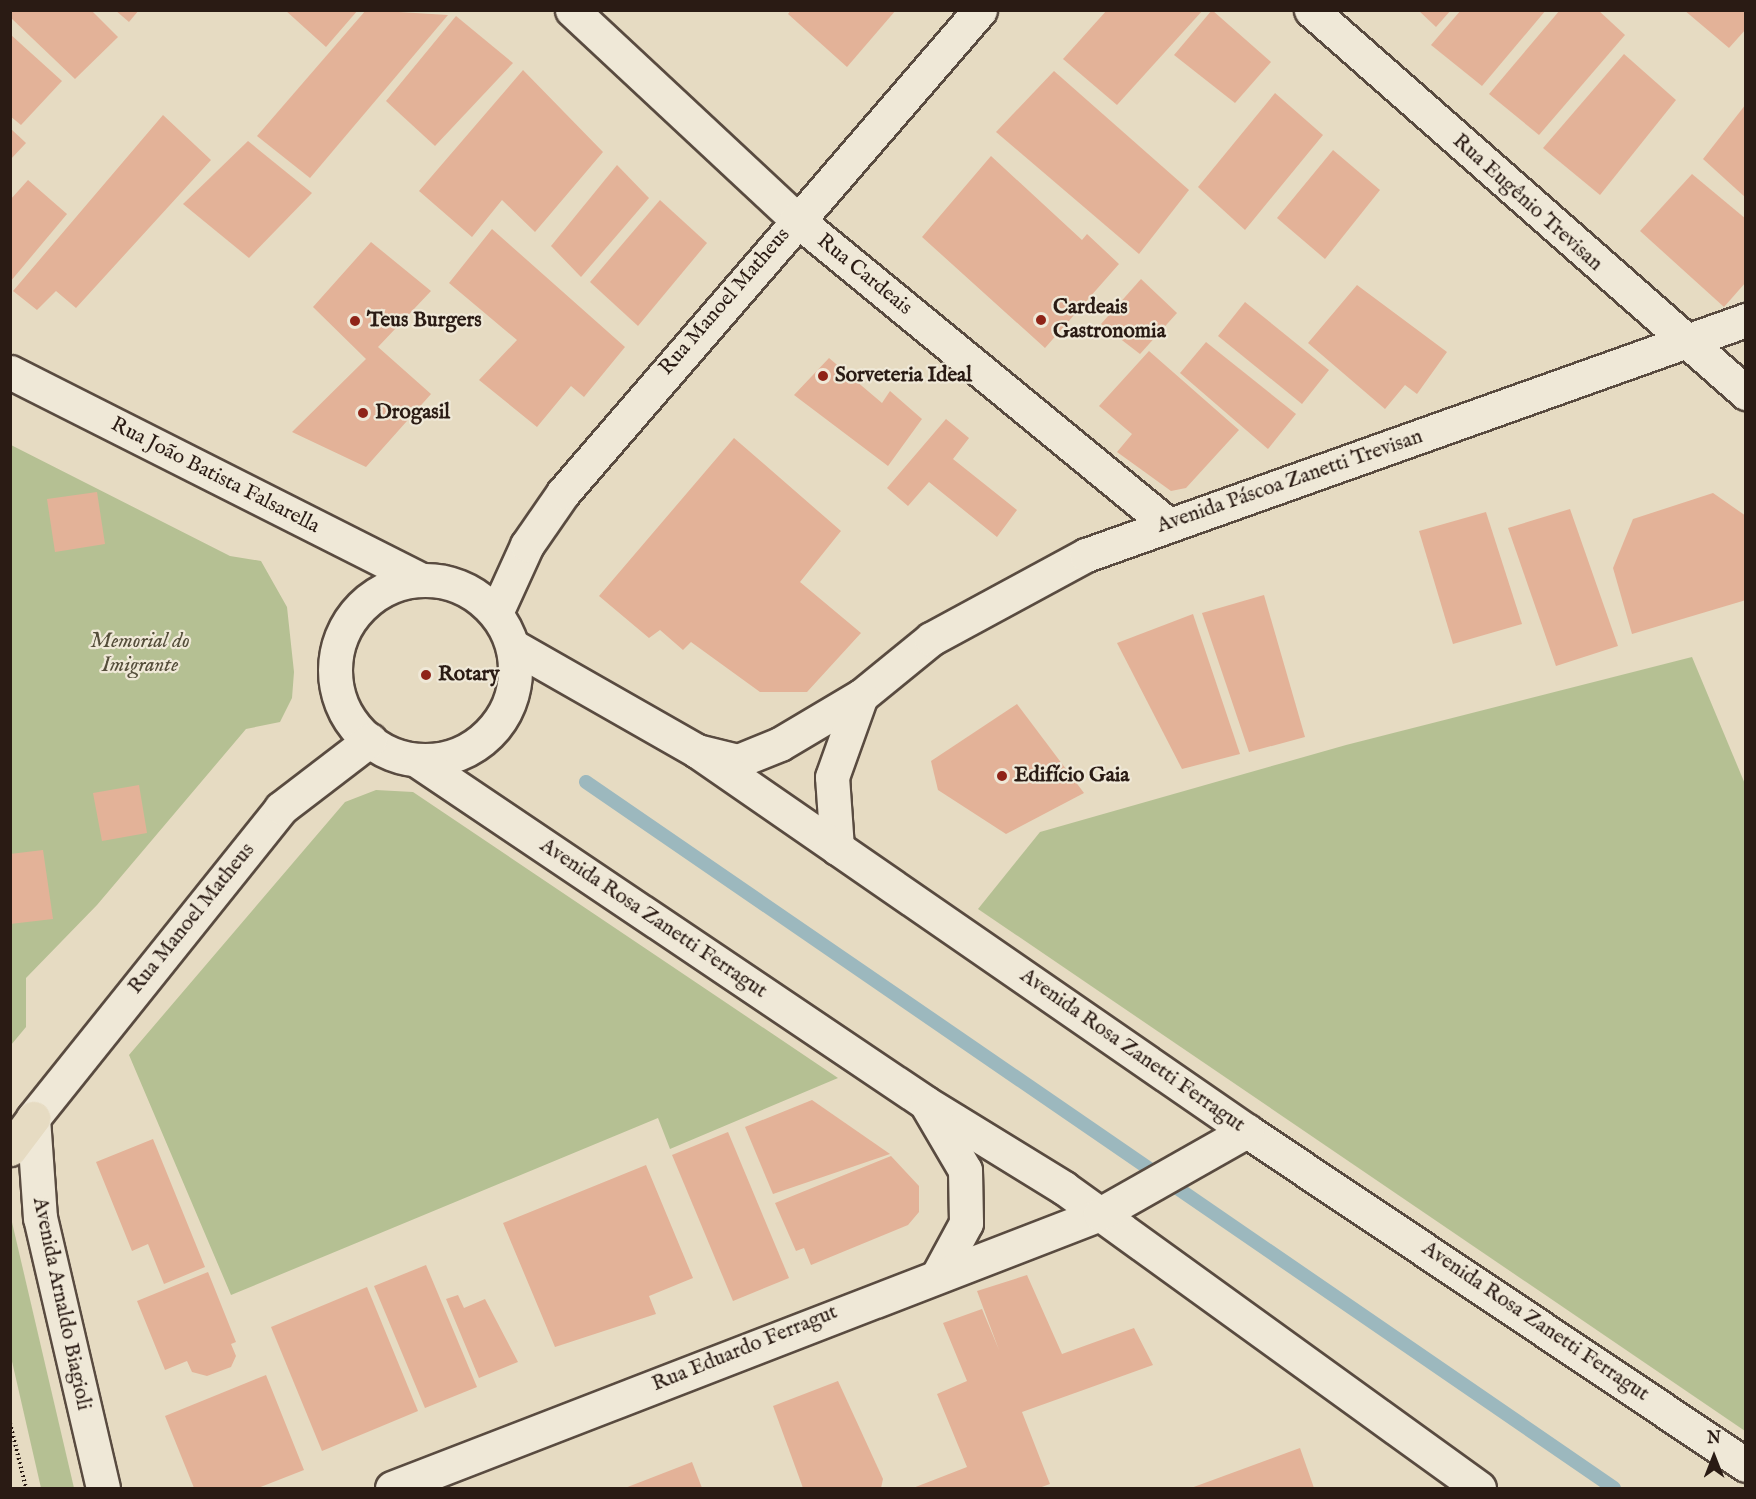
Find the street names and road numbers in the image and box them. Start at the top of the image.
street label: Rua Eugênio Trevisan [1447,129,1607,277]
street label: Rua Manoel Matheus [654,223,796,381]
street label: Rua Cardeais [811,229,917,321]
street label: Rua João Batista Falsarella [106,412,324,540]
street label: Avenida Páscoa Zanetti Trevisan [1154,425,1426,539]
street label: Avenida Rosa Zanetti Ferragut [535,833,771,1005]
street label: Rua Manoel Matheus [123,838,261,1000]
street label: Avenida Rosa Zanetti Ferragut [1015,964,1249,1138]
street label: Avenida Arnaldo Biagioli [26,1195,96,1413]
street label: Avenida Rosa Zanetti Ferragut [1417,1236,1653,1408]
street label: Rua Eduardo Ferragut [649,1300,841,1398]

